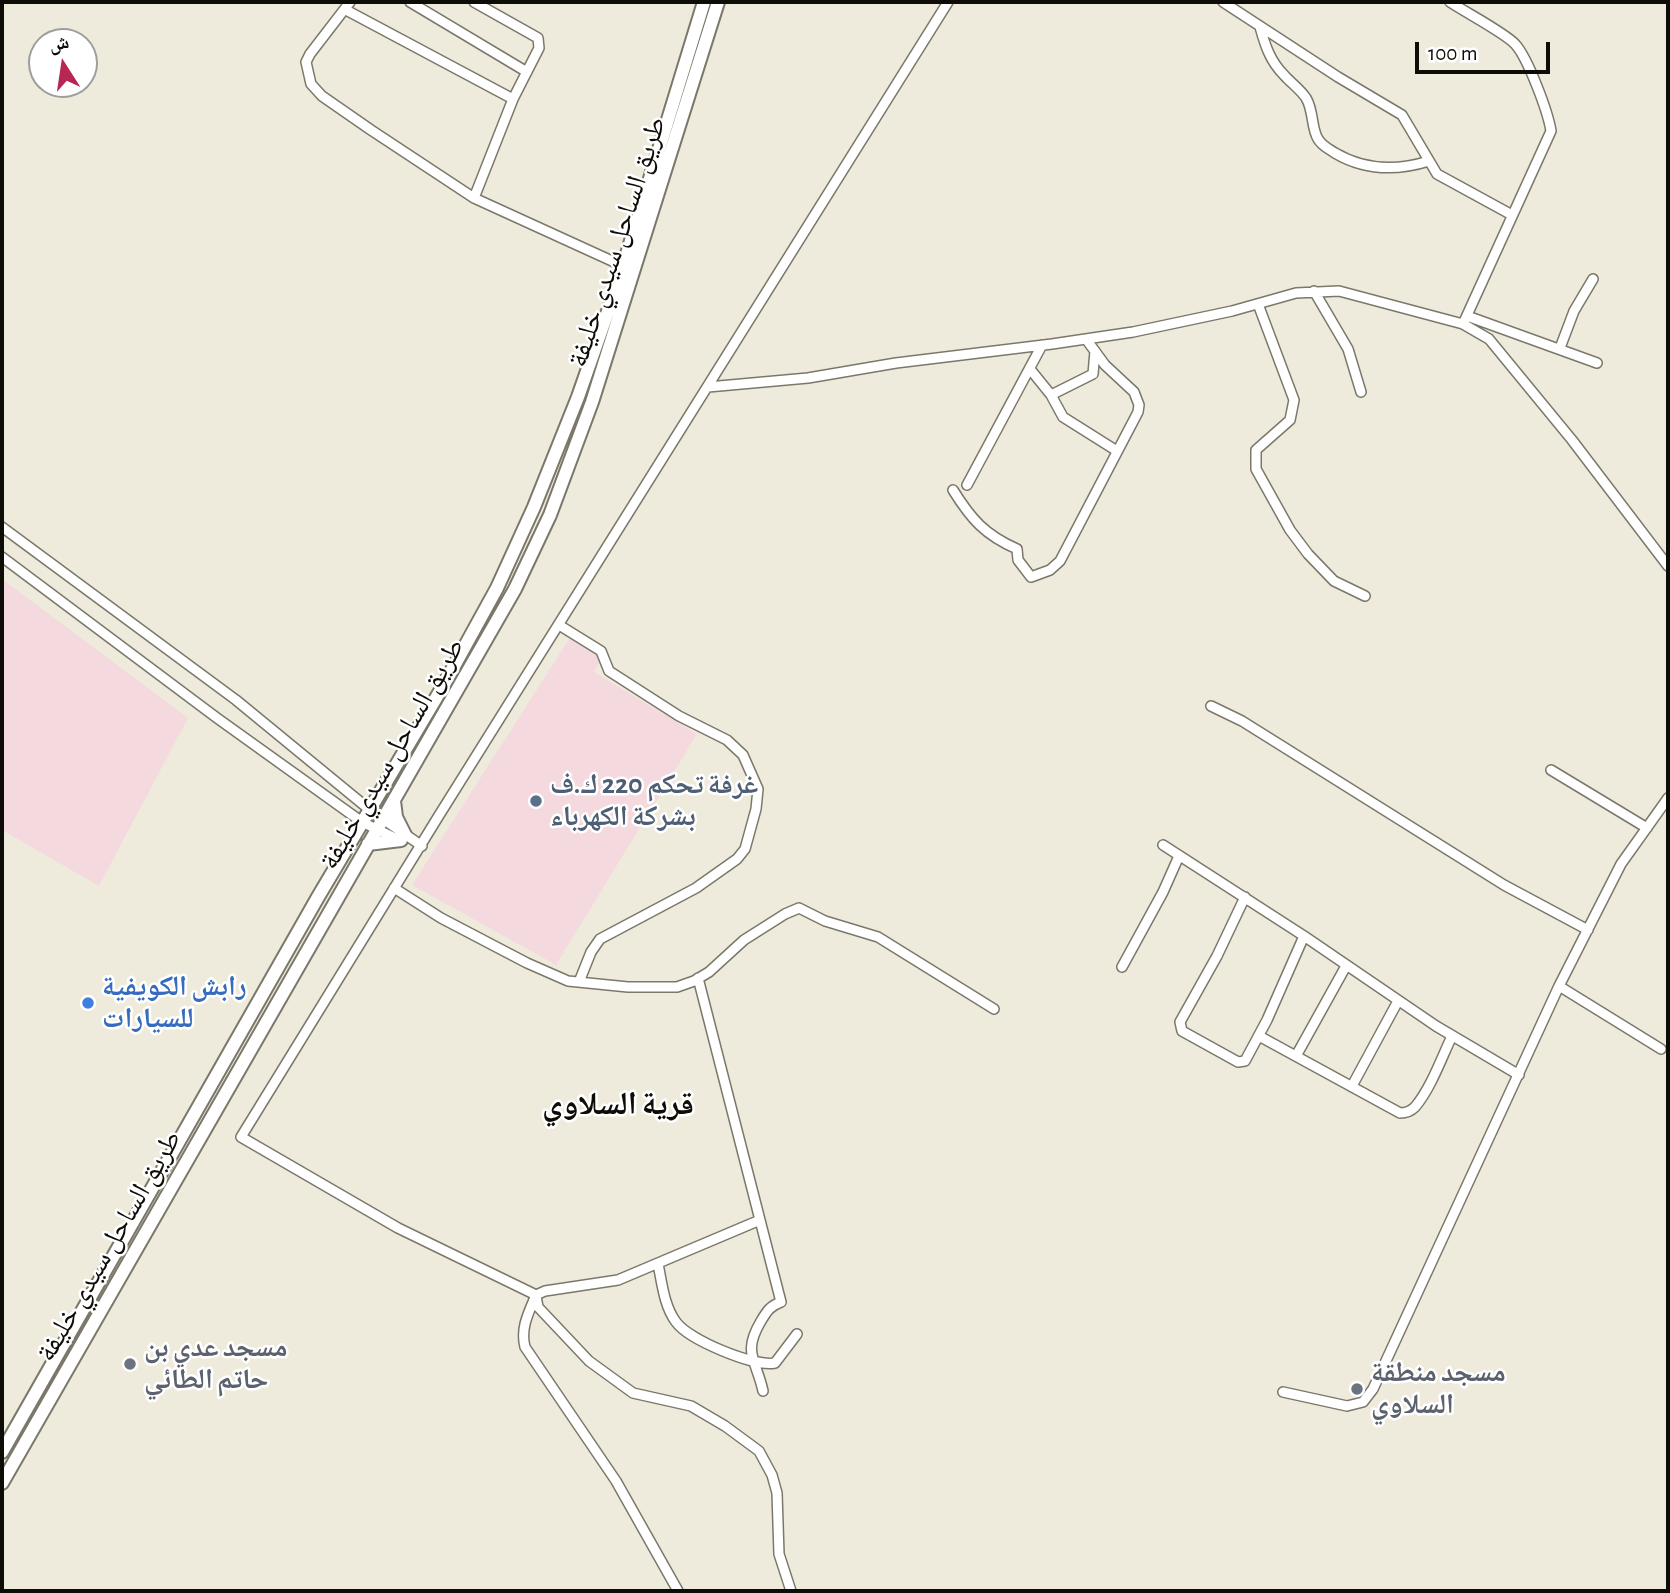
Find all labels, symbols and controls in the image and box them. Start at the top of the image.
north arrow [28,28,98,98]
scale bar [1418,28,1553,72]
text: ش [47,33,71,55]
text: 100 m [1428,43,1478,64]
street label: طريق الساحل سيدي خليفة [561,113,673,371]
street label: طريق الساحل سيدي خليفة [312,633,472,875]
place label: غرفة تحكم 220 ك.ف بشركة الكهرباء [550,768,758,834]
marker: غرفة تحكم 220 ك.ف بشركة الكهرباء [528,793,544,809]
place label: رابش الكويفية للسيارات [102,970,247,1036]
marker: رابش الكويفية للسيارات [80,995,96,1011]
district label: قرية السلاوي [542,1085,694,1123]
street label: طريق الساحل سيدي خليفة [29,1125,189,1367]
place label: مسجد عدي بن حاتم الطائي [144,1331,288,1397]
marker: مسجد عدي بن حاتم الطائي [122,1356,138,1372]
place label: مسجد منطقة السلاوي [1371,1356,1506,1422]
marker: مسجد منطقة السلاوي [1349,1381,1365,1397]

